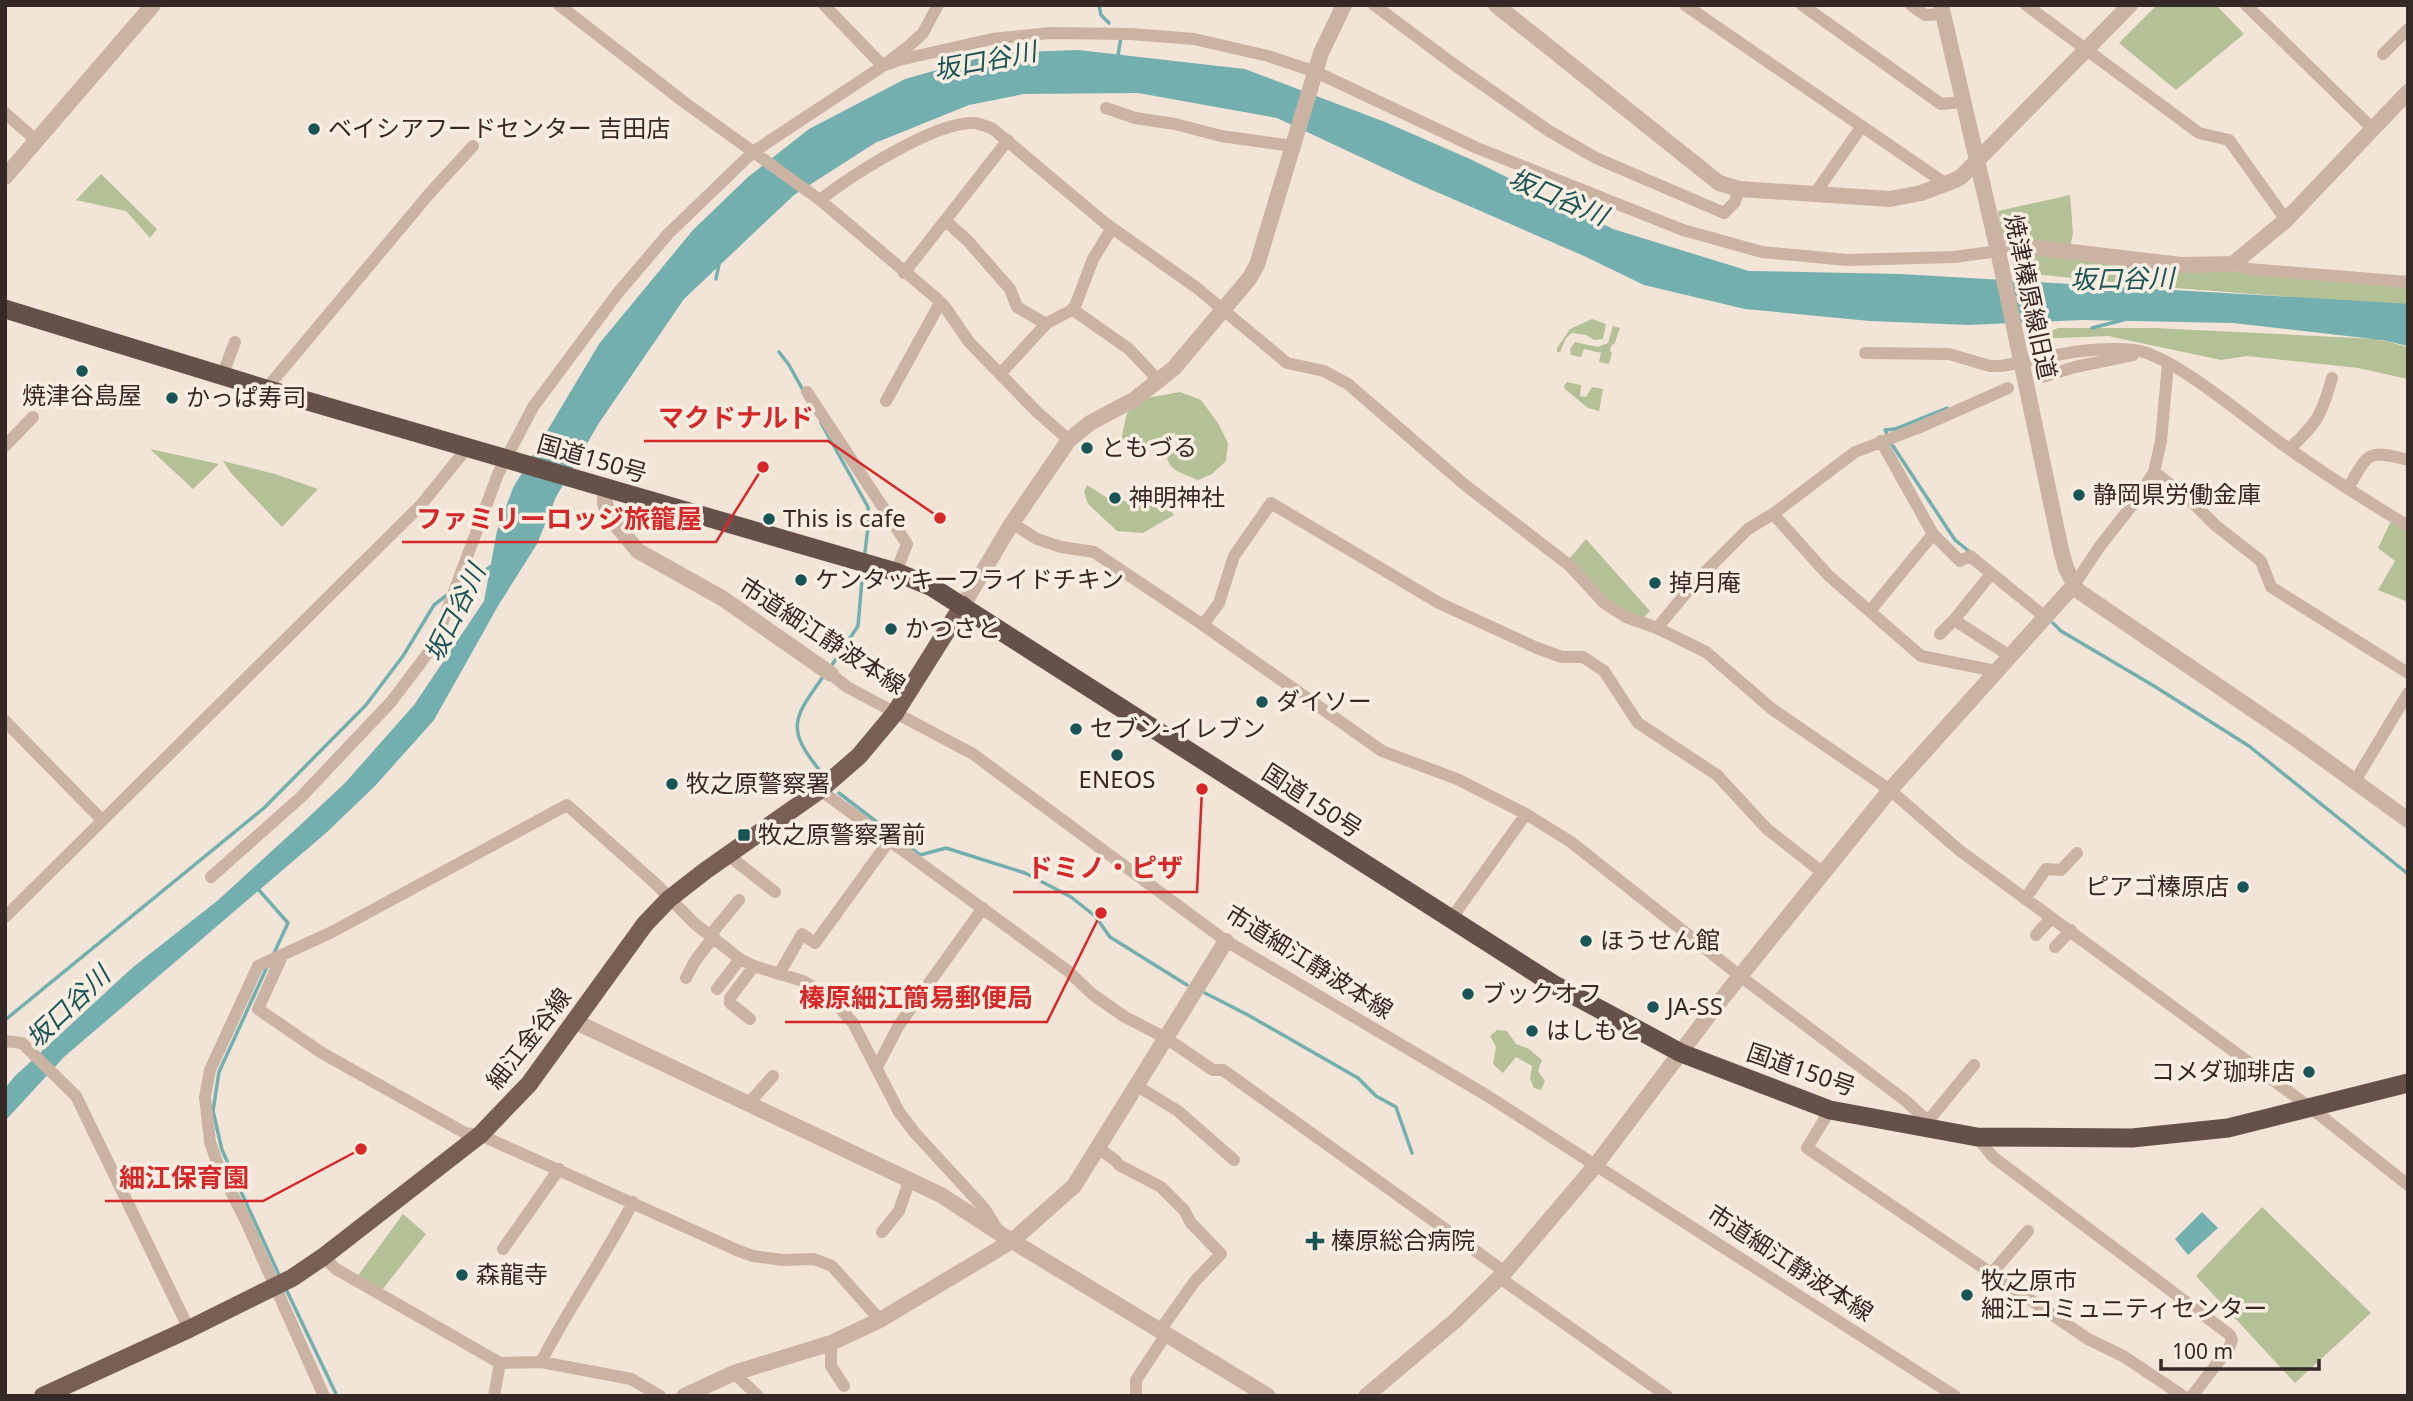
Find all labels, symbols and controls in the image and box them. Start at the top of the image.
water label: 坂口谷川 [930,32,1042,88]
place label: ベイシアフードセンター 吉田店 [328,111,670,144]
marker: ベイシアフードセンター 吉田店 [306,121,322,137]
water label: 坂口谷川 [1503,159,1616,234]
street label: 焼津榛原線旧道 [1998,211,2065,382]
water label: 坂口谷川 [2070,259,2177,297]
marker: 焼津谷島屋 [74,363,90,379]
place label: 焼津谷島屋 [22,378,142,411]
place label: かっぱ寿司 [186,380,306,413]
marker: かっぱ寿司 [164,390,180,406]
callout: マクドナルド [644,394,828,441]
text: マクドナルド [658,399,814,435]
street label: 国道150号 [533,426,651,489]
place label: ともづる [1101,430,1197,463]
marker: ともづる [1079,440,1095,456]
place label: 静岡県労働金庫 [2093,477,2261,510]
place label: 神明神社 [1129,480,1225,513]
marker: 静岡県労働金庫 [2071,487,2087,503]
marker: 神明神社 [1107,490,1123,506]
callout: ファミリーロッジ旅籠屋 [402,495,716,542]
text: ファミリーロッジ旅籠屋 [416,500,702,536]
place label: This is cafe [783,501,906,534]
marker: This is cafe [761,511,777,527]
water label: 坂口谷川 [415,555,494,667]
place label: ケンタッキーフライドチキン [815,562,1124,595]
place label: 掉月庵 [1669,565,1741,598]
street label: 市道細江静波本線 [733,569,912,701]
marker: ケンタッキーフライドチキン [793,572,809,588]
marker: 掉月庵 [1647,575,1663,591]
place label: かつさと [905,611,1001,644]
marker: かつさと [883,621,899,637]
place label: ダイソー [1276,684,1372,717]
marker: ダイソー [1254,694,1270,710]
place label: セブン-イレブン [1090,711,1266,744]
marker: セブン-イレブン [1068,721,1084,737]
marker: ENEOS [1109,747,1125,763]
street label: 国道150号 [1256,755,1369,844]
place label: ENEOS [1079,762,1155,795]
place label: 牧之原警察署 [686,766,830,799]
marker: 牧之原警察署 [664,776,680,792]
place label: 牧之原警察署前 [758,817,926,850]
marker: 牧之原警察署前 [736,827,752,843]
callout: ドミノ・ピザ [1013,845,1197,892]
text: ドミノ・ピザ [1027,849,1183,885]
place label: ピアゴ榛原店 [2085,869,2229,902]
marker: ピアゴ榛原店 [2235,879,2251,895]
street label: 市道細江静波本線 [1220,896,1400,1026]
place label: ほうせん館 [1600,923,1720,956]
marker: ほうせん館 [1578,933,1594,949]
water label: 坂口谷川 [17,955,119,1055]
callout: 榛原細江簡易郵便局 [785,975,1047,1022]
place label: ブックオフ [1482,976,1602,1009]
text: 榛原細江簡易郵便局 [799,979,1033,1015]
street label: 細江金谷線 [478,981,578,1096]
marker: ブックオフ [1460,986,1476,1002]
place label: JA-SS [1665,989,1723,1022]
marker: JA-SS [1645,999,1661,1015]
place label: はしもと [1546,1013,1642,1046]
marker: はしもと [1524,1023,1540,1039]
street label: 国道150号 [1743,1035,1860,1103]
place label: コメダ珈琲店 [2151,1054,2295,1087]
marker: コメダ珈琲店 [2301,1064,2317,1080]
callout: 細江保育園 [105,1154,263,1201]
text: 細江保育園 [119,1159,249,1195]
street label: 市道細江静波本線 [1701,1196,1880,1328]
place label: 榛原総合病院 [1331,1223,1475,1256]
marker: 榛原総合病院 [1305,1231,1325,1251]
place label: 森龍寺 [476,1257,548,1290]
place label: 牧之原市 細江コミュニティセンター [1981,1263,2268,1324]
marker: 森龍寺 [454,1267,470,1283]
marker: 牧之原市 細江コミュニティセンター [1959,1287,1975,1303]
scale bar [2161,1328,2318,1372]
text: 100 m [2172,1337,2233,1365]

